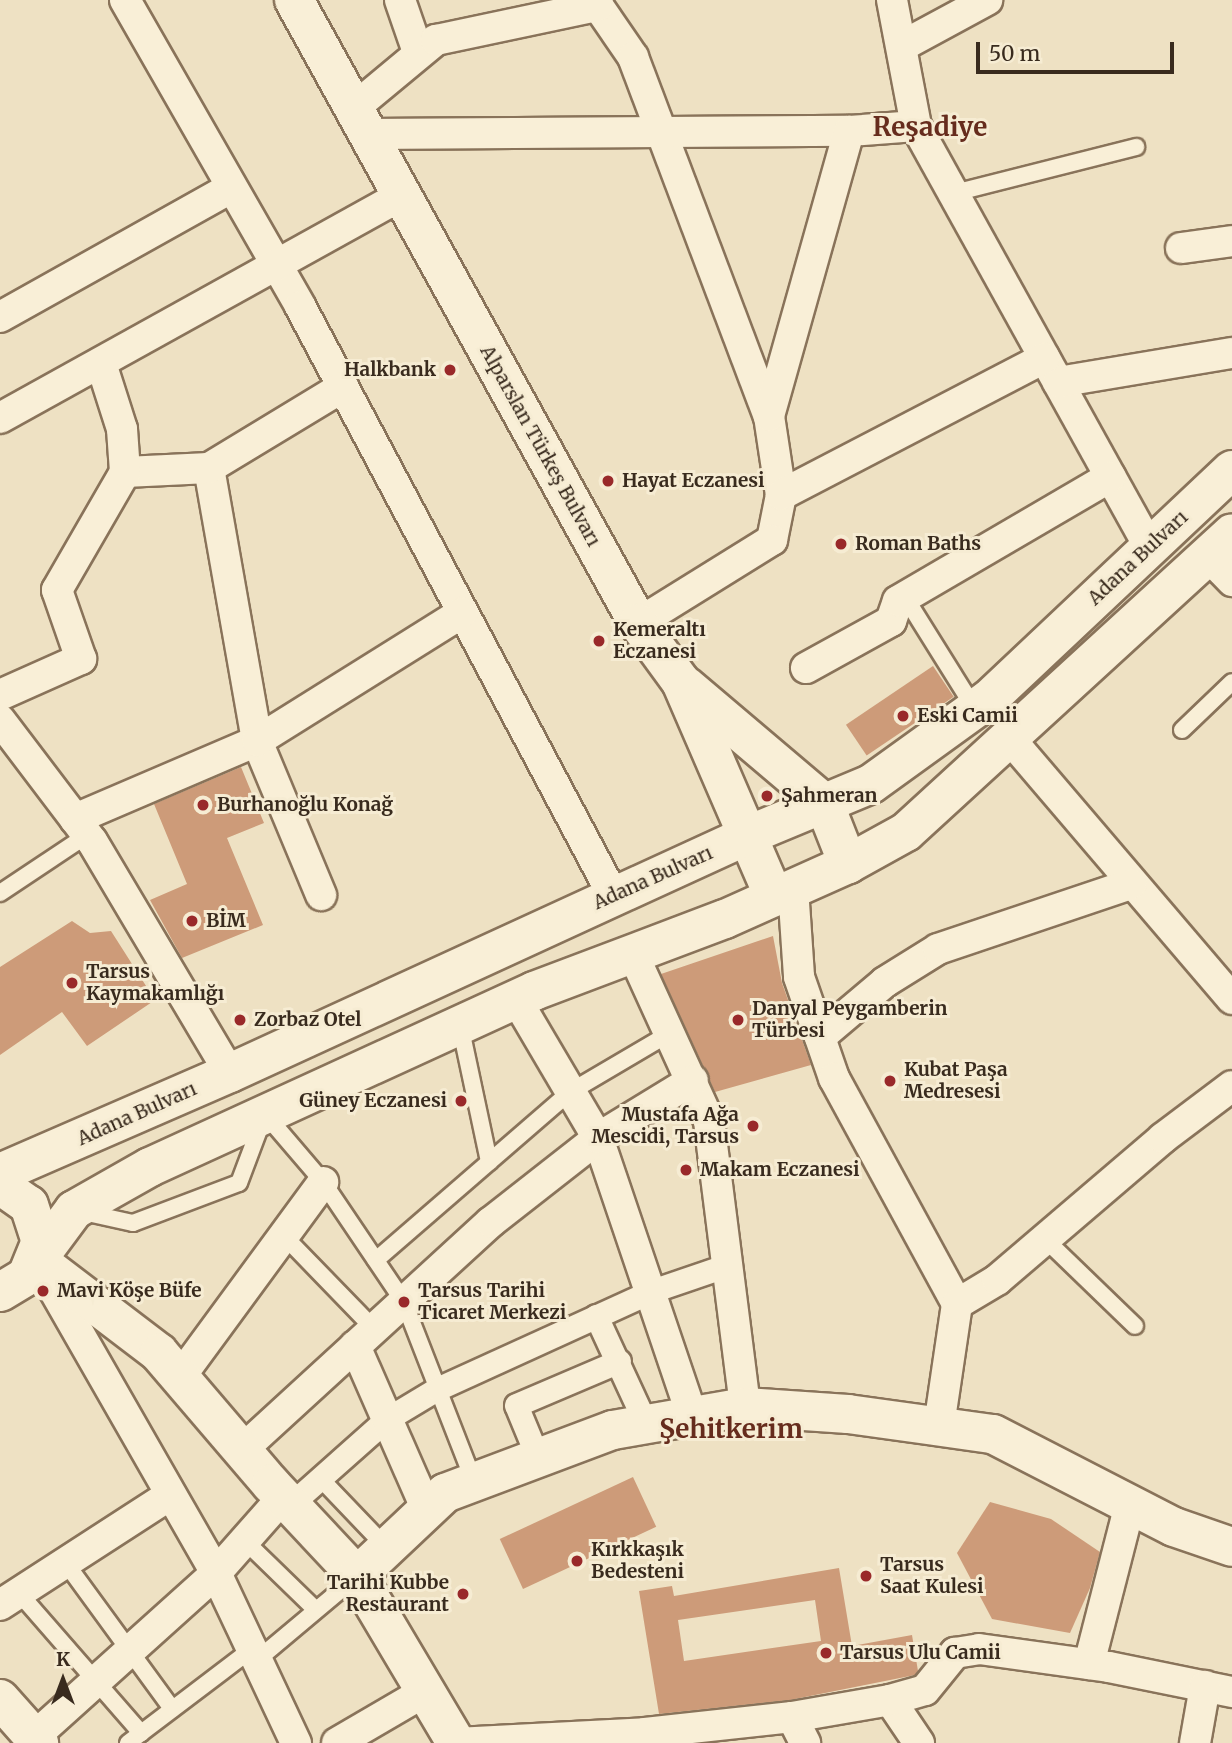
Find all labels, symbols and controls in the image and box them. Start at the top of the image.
scale bar [980,28,1178,72]
text: 50 m [989,40,1040,67]
district label: Reşadiye [873,111,987,143]
street label: Alparslan Türkeş Bulvarı [475,341,605,551]
place label: Halkbank [344,359,436,381]
marker: Halkbank [442,362,458,378]
place label: Hayat Eczanesi [622,470,764,492]
marker: Hayat Eczanesi [600,473,616,489]
street label: Adana Bulvarı [1083,506,1193,610]
place label: Roman Baths [855,533,981,555]
marker: Roman Baths [833,536,849,552]
place label: Kemeraltı Eczanesi [613,619,706,663]
marker: Kemeraltı Eczanesi [591,633,607,649]
place label: Eski Camii [917,705,1018,727]
marker: Eski Camii [895,708,911,724]
place label: Şahmeran [781,785,877,807]
marker: Şahmeran [759,788,775,804]
place label: Burhanoğlu Konağ [217,794,393,816]
marker: Burhanoğlu Konağ [195,797,211,813]
street label: Adana Bulvarı [590,842,716,914]
place label: BİM [206,910,246,932]
marker: BİM [184,913,200,929]
place label: Tarsus Kaymakamlığı [86,961,224,1005]
marker: Tarsus Kaymakamlığı [64,975,80,991]
place label: Danyal Peygamberin Türbesi [752,998,948,1042]
place label: Zorbaz Otel [254,1009,361,1031]
marker: Zorbaz Otel [232,1012,248,1028]
marker: Danyal Peygamberin Türbesi [730,1012,746,1028]
place label: Kubat Paşa Medresesi [904,1059,1008,1103]
marker: Kubat Paşa Medresesi [882,1073,898,1089]
street label: Adana Bulvarı [74,1078,200,1150]
place label: Güney Eczanesi [299,1090,447,1112]
marker: Güney Eczanesi [453,1093,469,1109]
place label: Mustafa Ağa Mescidi, Tarsus [591,1104,739,1148]
marker: Mustafa Ağa Mescidi, Tarsus [745,1118,761,1134]
place label: Makam Eczanesi [700,1159,859,1181]
marker: Makam Eczanesi [678,1162,694,1178]
place label: Mavi Köşe Büfe [57,1280,202,1302]
place label: Tarsus Tarihi Ticaret Merkezi [418,1280,566,1324]
marker: Mavi Köşe Büfe [35,1283,51,1299]
marker: Tarsus Tarihi Ticaret Merkezi [396,1294,412,1310]
district label: Şehitkerim [659,1413,803,1445]
place label: Kırkkaşık Bedesteni [591,1539,684,1583]
marker: Kırkkaşık Bedesteni [569,1553,585,1569]
place label: Tarsus Saat Kulesi [880,1554,983,1598]
marker: Tarsus Saat Kulesi [858,1568,874,1584]
place label: Tarihi Kubbe Restaurant [327,1572,449,1616]
marker: Tarihi Kubbe Restaurant [455,1586,471,1602]
place label: Tarsus Ulu Camii [840,1642,1001,1664]
north arrow [28,1645,98,1715]
marker: Tarsus Ulu Camii [818,1645,834,1661]
text: K [56,1647,70,1671]

